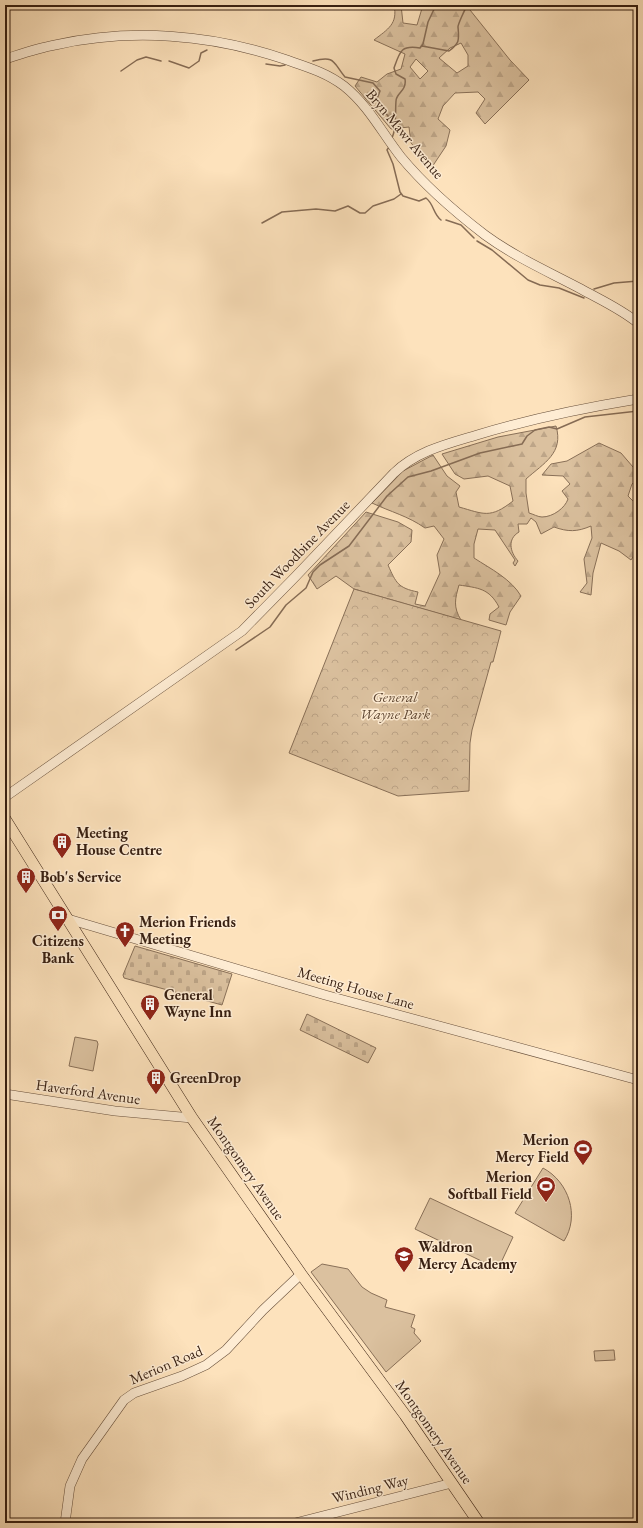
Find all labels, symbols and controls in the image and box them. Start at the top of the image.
street label: Bryn Mawr Avenue [362,85,449,183]
street label: South Woodbine Avenue [240,495,353,612]
park label: General Wayne Park [360,687,430,723]
place label: Meeting House Centre [76,823,162,859]
building icon: Meeting House Centre [51,831,73,859]
building icon: Bob's Service [15,866,37,894]
place label: Bob's Service [40,867,121,886]
bank icon: Citizens Bank [47,904,69,932]
place label: Merion Friends Meeting [139,912,236,948]
church icon: Merion Friends Meeting [114,920,136,948]
place label: Citizens Bank [32,931,84,967]
street label: Meeting House Lane [296,962,417,1013]
place label: General Wayne Inn [164,985,232,1021]
building icon: General Wayne Inn [139,993,161,1021]
building icon: GreenDrop [145,1067,167,1095]
place label: GreenDrop [170,1068,241,1087]
street label: Haverford Avenue [35,1075,142,1108]
street label: Montgomery Avenue [204,1112,289,1223]
place label: Merion Mercy Field [495,1130,570,1166]
sports icon: Merion Mercy Field [572,1138,594,1166]
place label: Merion Softball Field [448,1167,533,1203]
sports icon: Merion Softball Field [535,1175,557,1203]
place label: Waldron Mercy Academy [418,1237,518,1273]
school or university icon: Waldron Mercy Academy [393,1245,415,1273]
street label: Merion Road [126,1340,206,1388]
street label: Montgomery Avenue [392,1376,477,1487]
street label: Winding Way [330,1470,411,1507]

